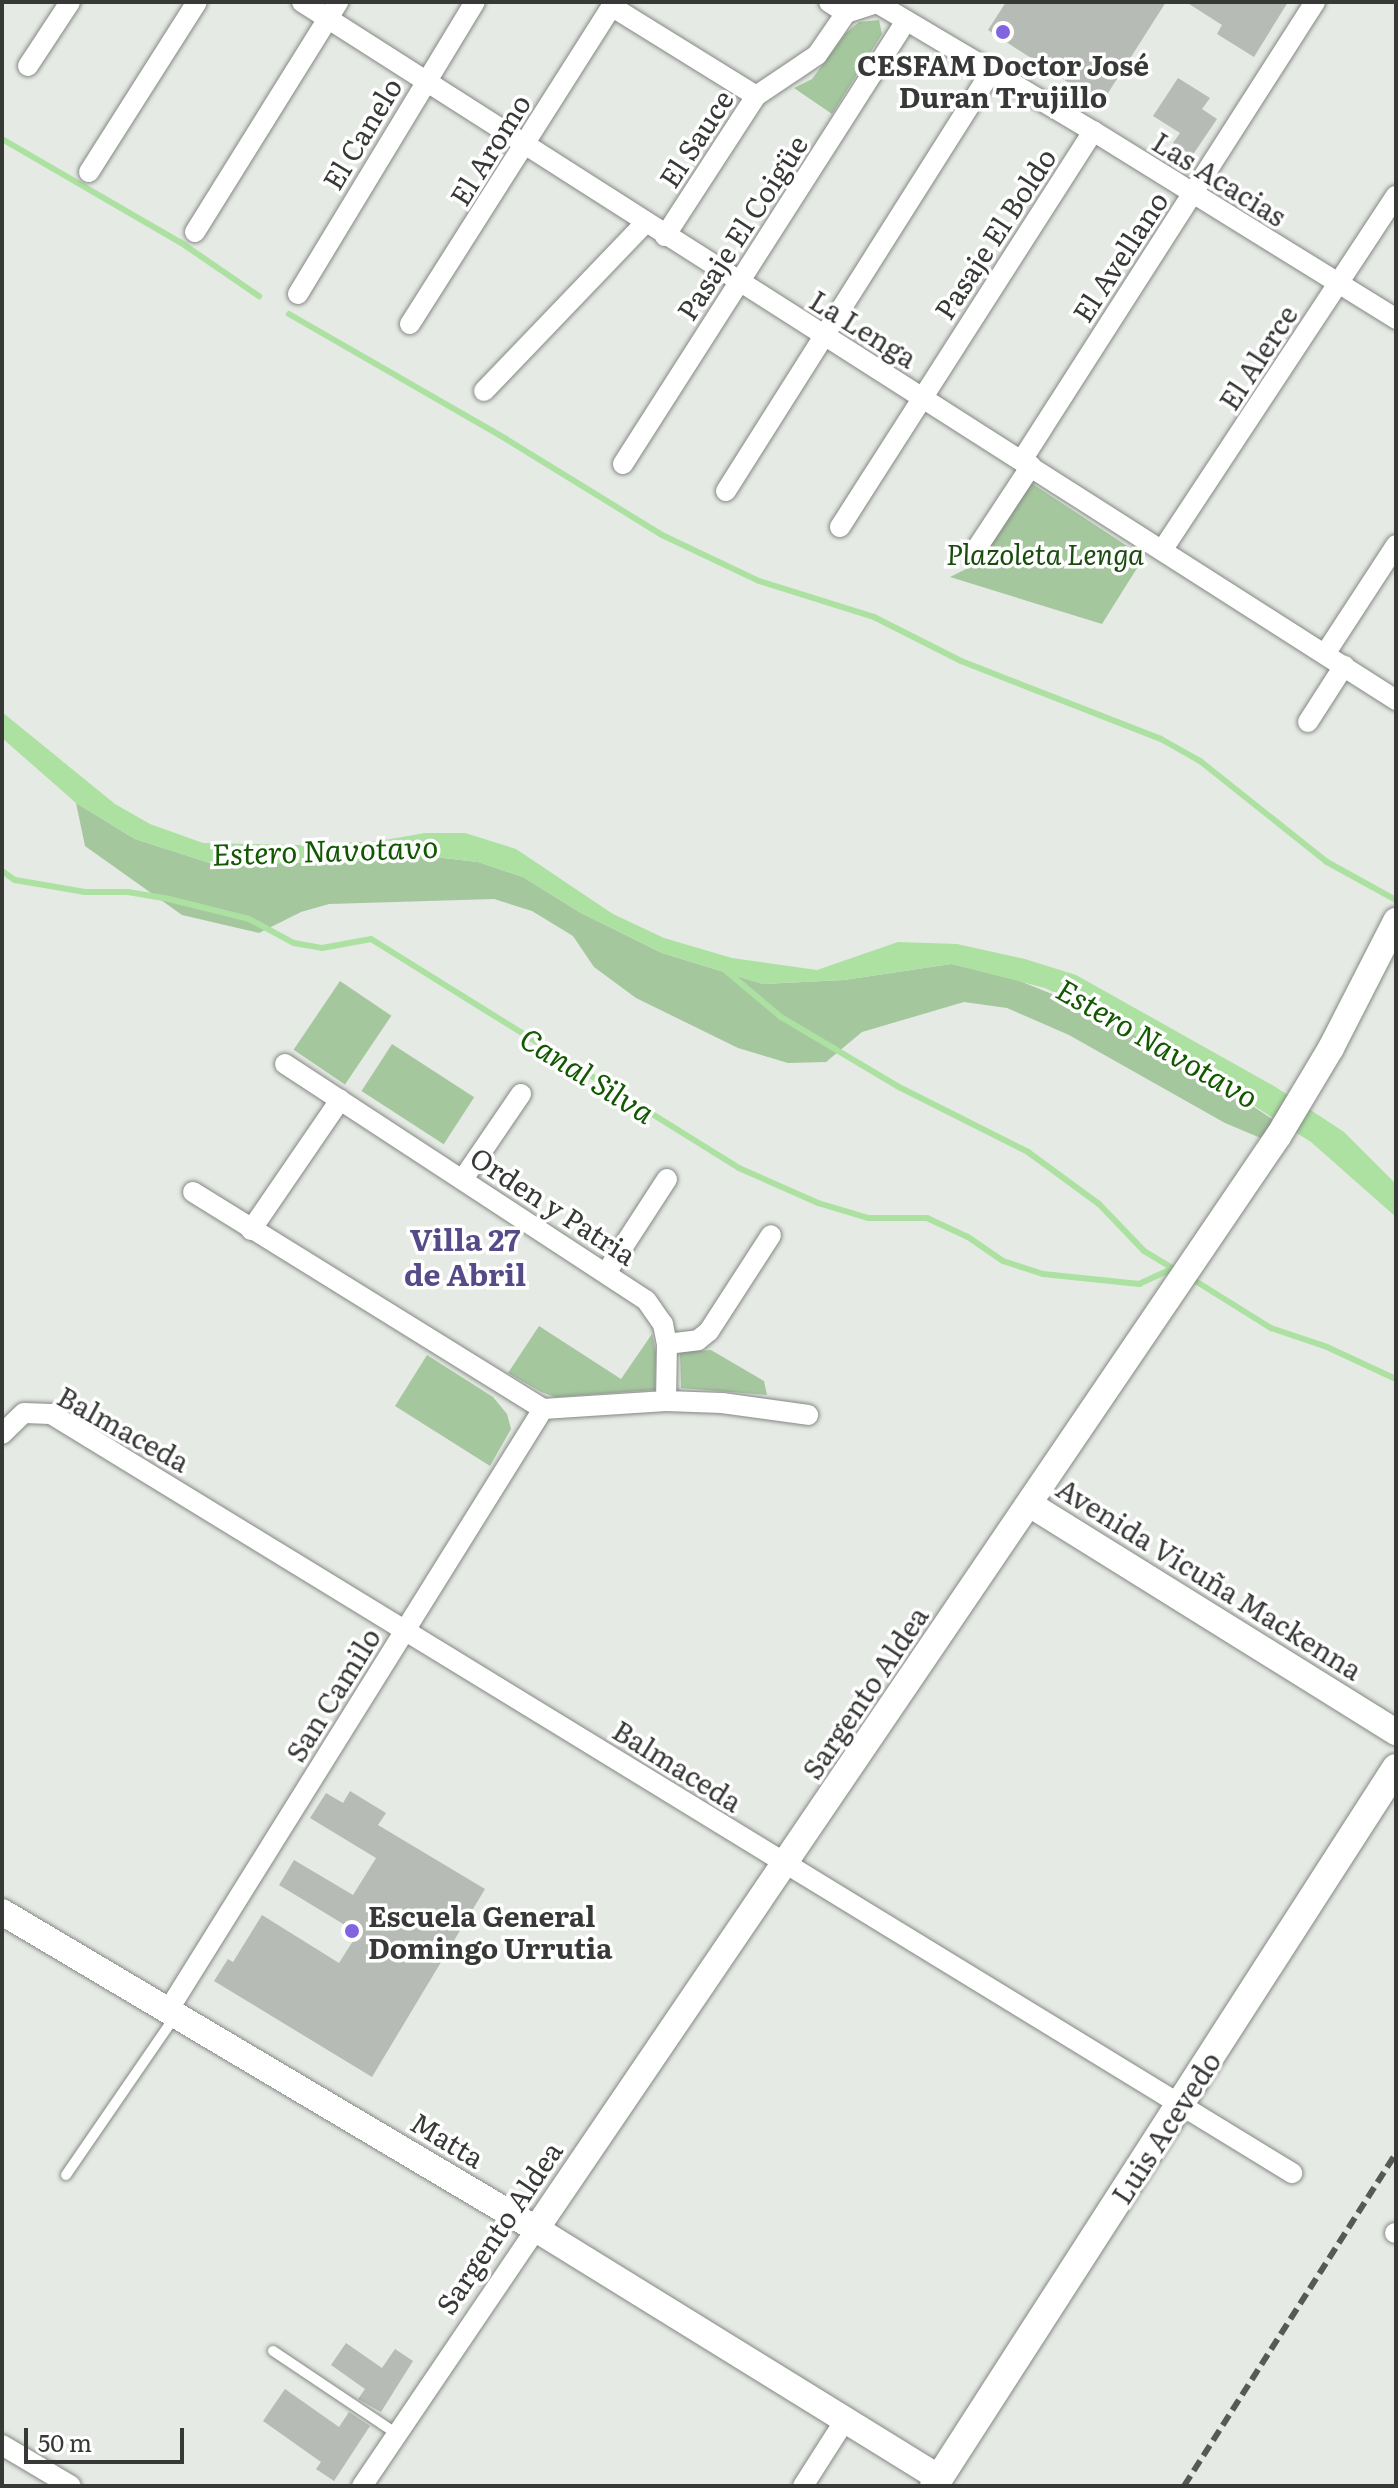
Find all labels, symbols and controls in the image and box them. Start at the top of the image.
marker: CESFAM Doctor José Duran Trujillo [992,21,1014,43]
place label: CESFAM Doctor José Duran Trujillo [857,47,1149,113]
street label: El Canelo [314,71,408,195]
street label: El Sauce [651,83,739,193]
street label: El Aromo [442,87,536,211]
street label: Las Acacias [1147,124,1293,232]
street label: Pasaje El Coigüe [669,128,813,326]
street label: Pasaje El Boldo [926,141,1062,325]
street label: El Avellano [1064,184,1174,328]
street label: La Lenga [804,282,924,374]
street label: El Alerce [1211,298,1303,416]
park label: Plazoleta Lenga [946,536,1144,570]
water label: Estero Navotavo [211,827,439,871]
water label: Estero Navotavo [1051,970,1265,1114]
water label: Canal Silva [514,1019,662,1129]
street label: Orden y Patria [465,1139,643,1271]
district label: Villa 27 de Abril [404,1220,526,1290]
street label: Balmaceda [52,1378,196,1478]
street label: Avenida Vicuña Mackenna [1051,1470,1369,1686]
street label: Sargento Aldea [794,1599,934,1785]
street label: San Camilo [278,1621,386,1767]
street label: Balmaceda [607,1712,749,1818]
place label: Escuela General Domingo Urrutia [368,1898,612,1964]
marker: Escuela General Domingo Urrutia [343,1922,361,1940]
street label: Luis Acevedo [1103,2045,1227,2209]
street label: Matta [405,2104,491,2174]
street label: Sargento Aldea [428,2134,568,2320]
scale bar [28,2412,188,2462]
text: 50 m [38,2424,92,2459]

